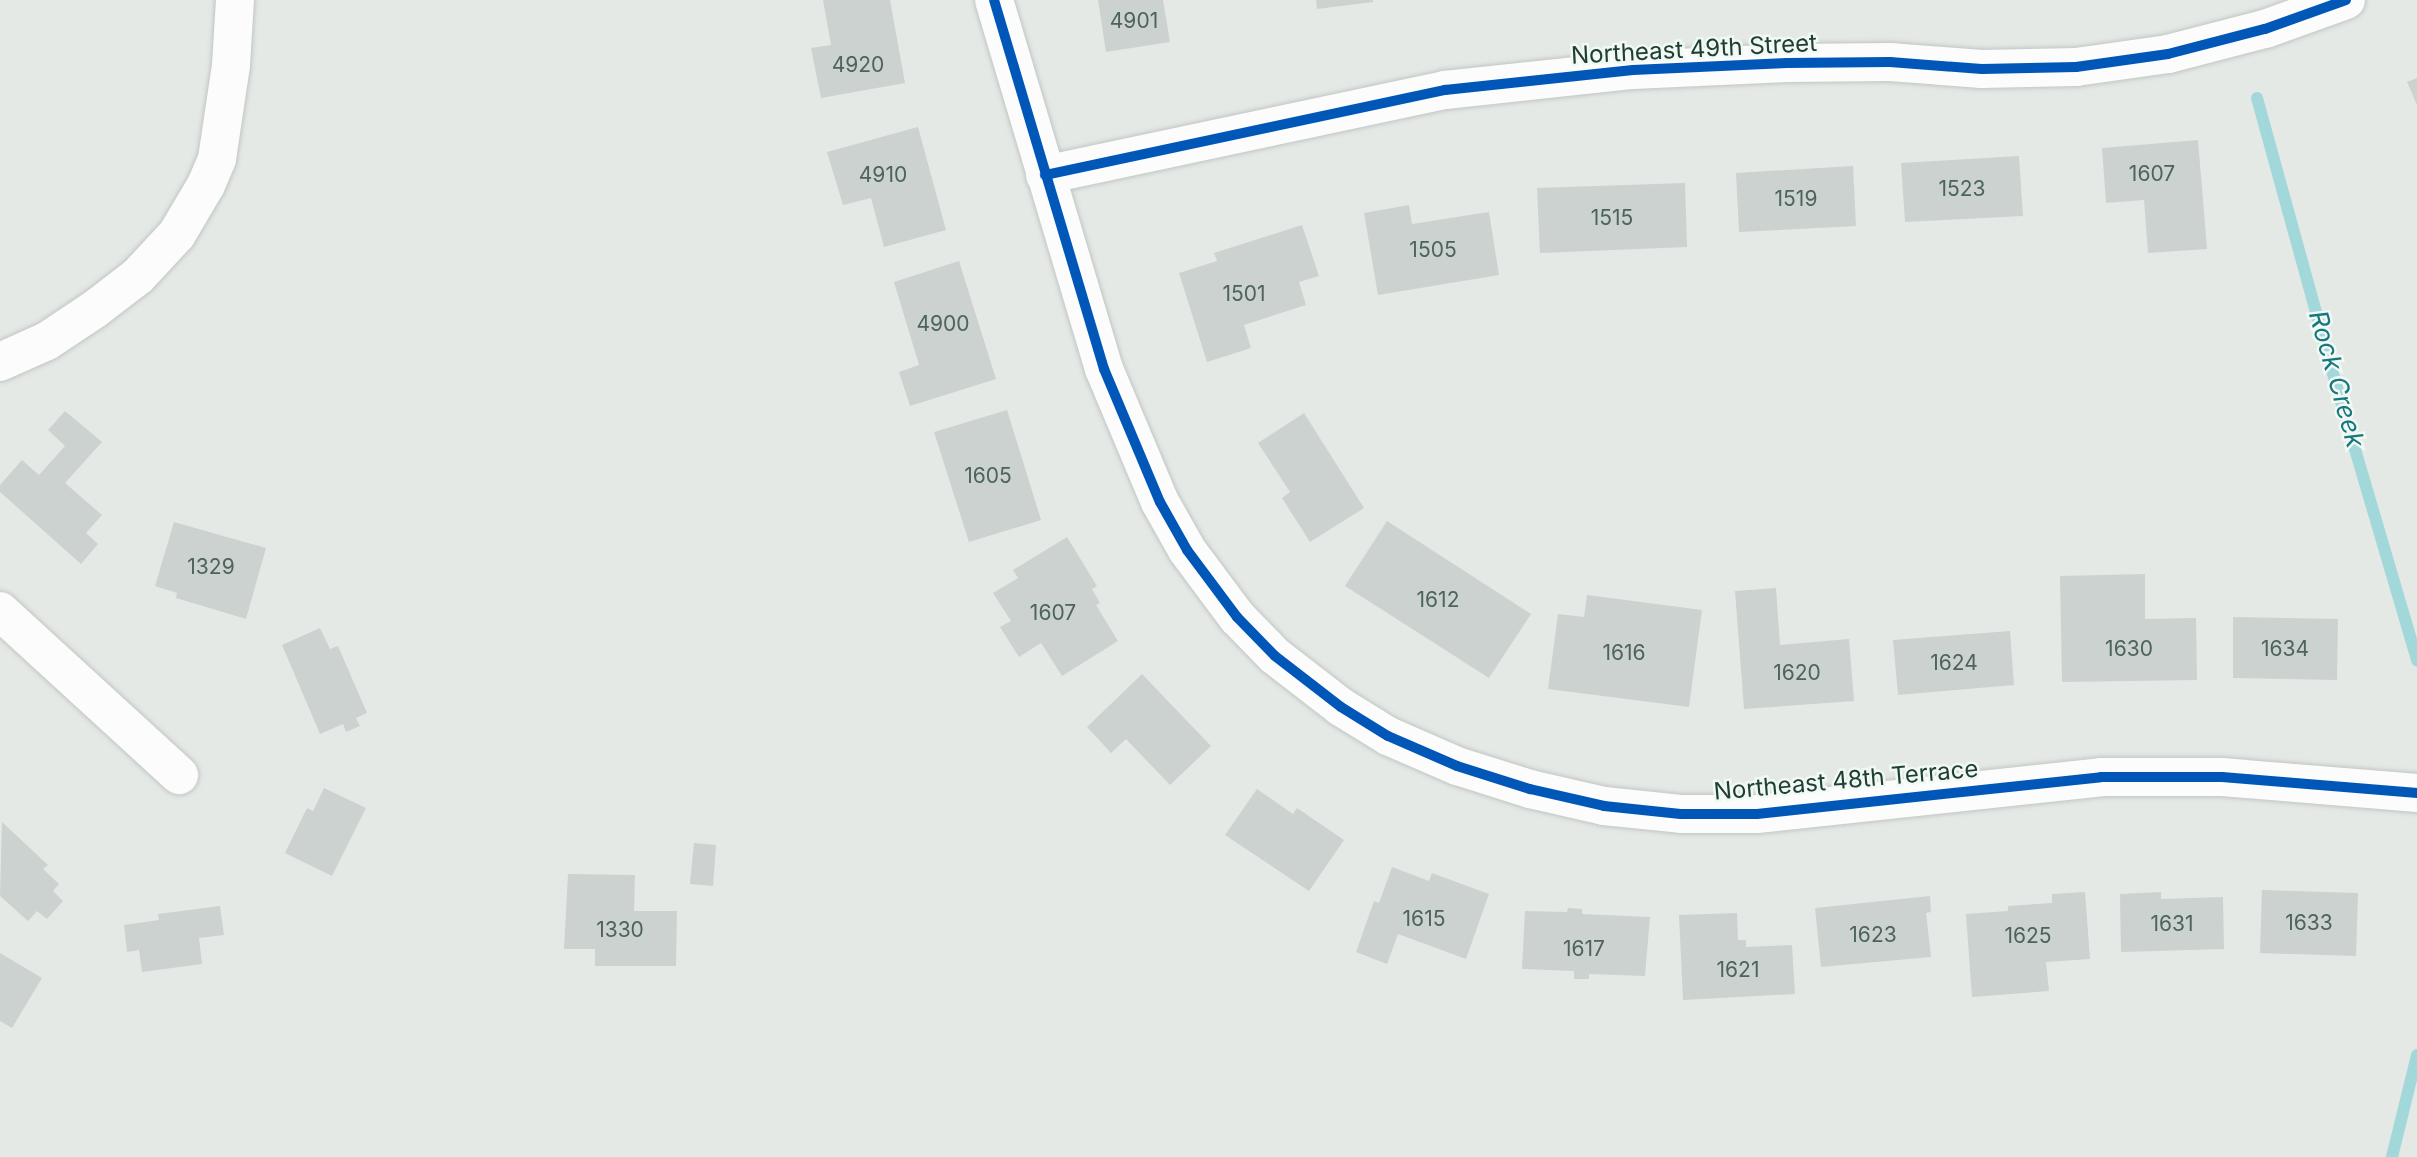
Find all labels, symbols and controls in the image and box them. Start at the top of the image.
house number: 4901 [1110,8,1158,34]
street label: Northeast 49th Street [1570,28,1818,70]
house number: 4920 [832,52,884,78]
house number: 1607 [2129,161,2175,187]
house number: 4910 [859,162,907,188]
house number: 1523 [1938,176,1986,202]
house number: 1519 [1775,186,1817,212]
house number: 1515 [1591,205,1633,231]
house number: 1505 [1409,237,1457,263]
house number: 1501 [1222,281,1266,307]
water label: Rock Creek [2303,307,2371,451]
house number: 4900 [916,311,970,337]
house number: 1605 [964,463,1012,489]
house number: 1329 [187,554,235,580]
house number: 1612 [1417,587,1459,613]
house number: 1607 [1030,600,1076,626]
house number: 1630 [2105,636,2153,662]
house number: 1634 [2261,636,2309,662]
house number: 1616 [1602,640,1646,666]
house number: 1624 [1930,650,1978,676]
house number: 1620 [1773,660,1821,686]
street label: Northeast 48th Terrace [1713,754,1979,806]
house number: 1615 [1403,906,1445,932]
house number: 1633 [2285,910,2333,936]
house number: 1631 [2150,911,2194,937]
house number: 1330 [596,917,644,943]
house number: 1623 [1849,922,1897,948]
house number: 1625 [2004,923,2052,949]
house number: 1617 [1563,936,1605,962]
house number: 1621 [1717,957,1759,983]

